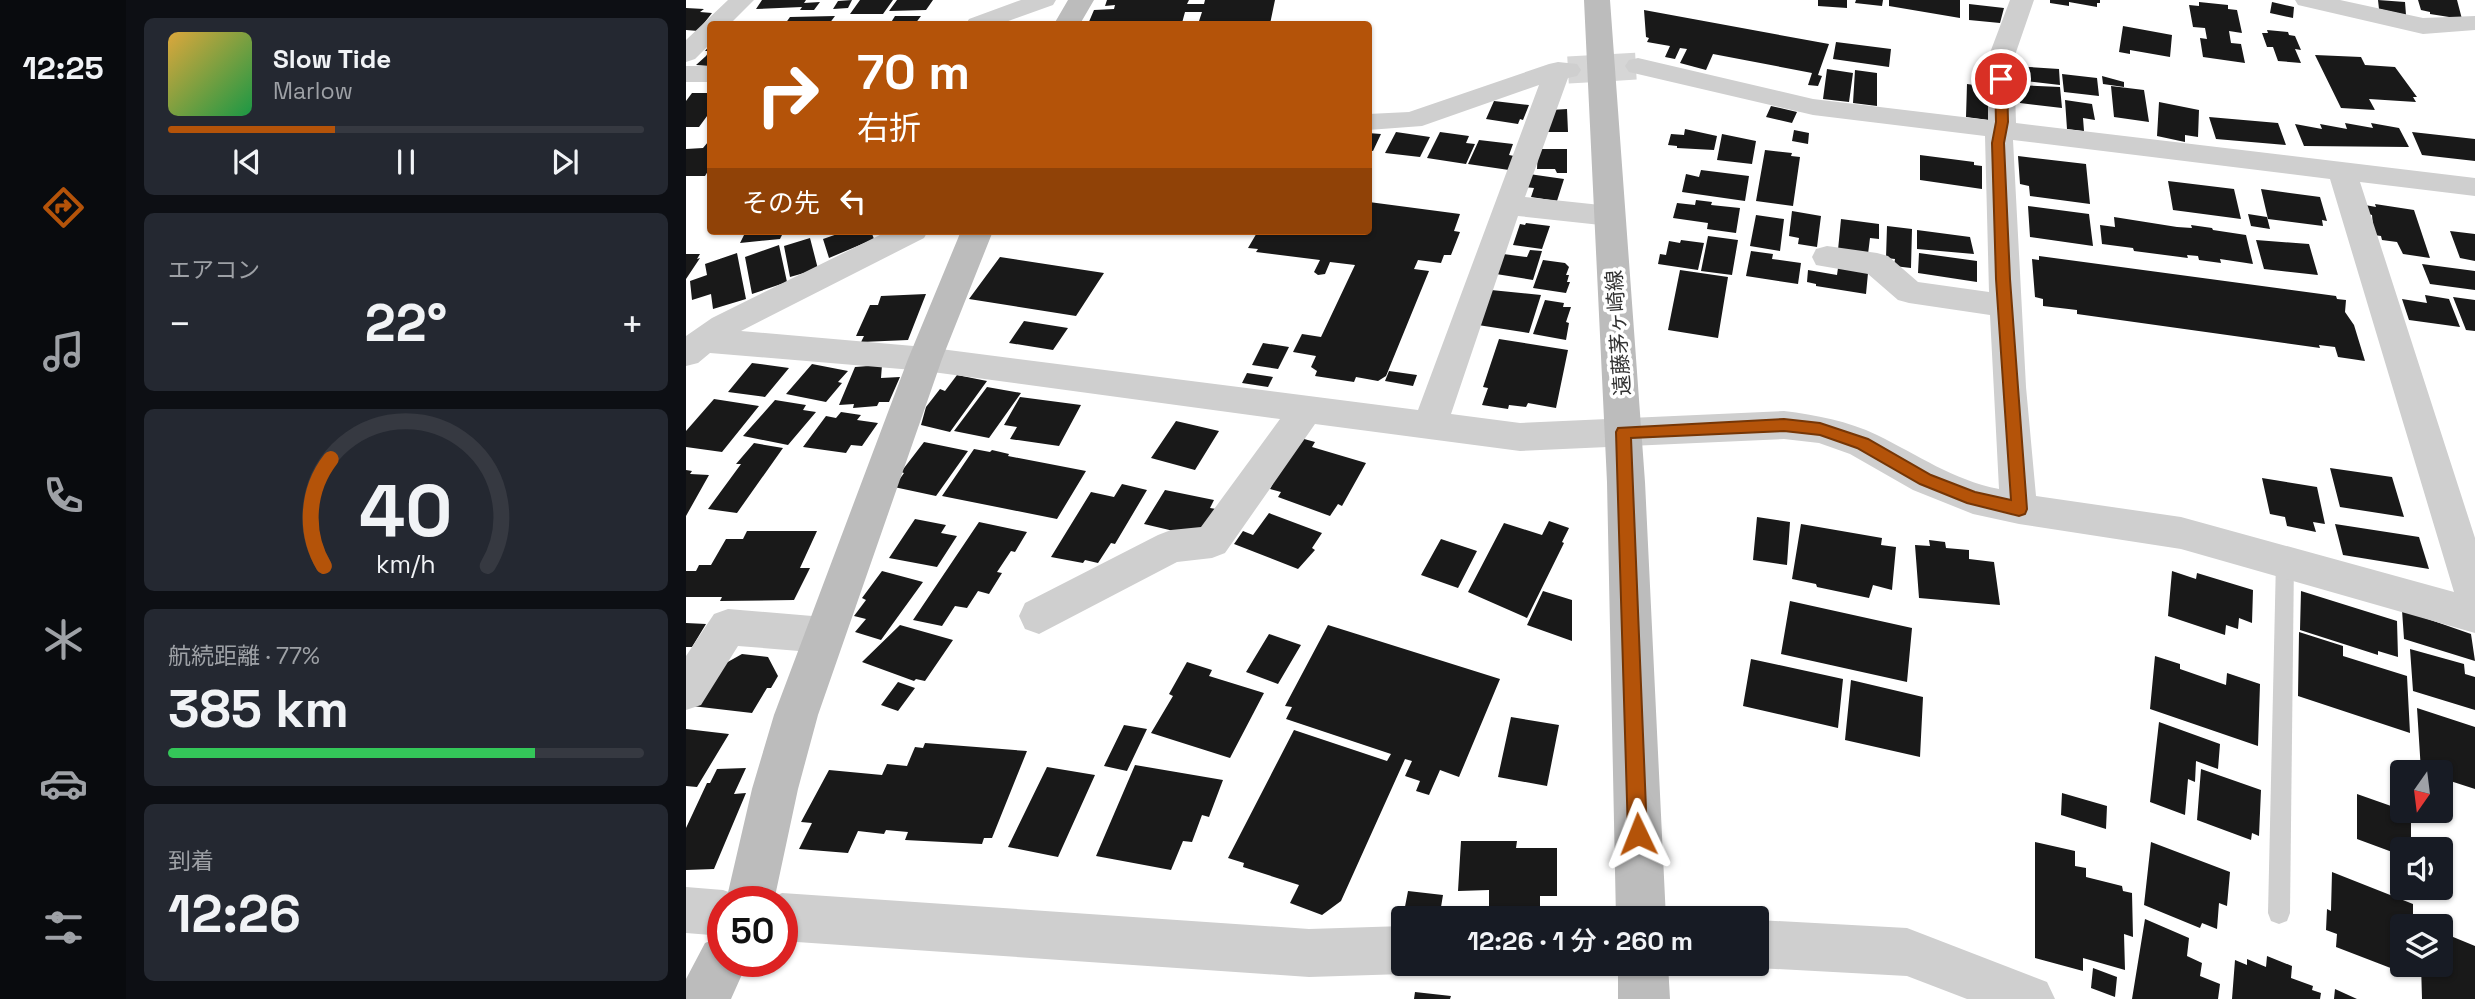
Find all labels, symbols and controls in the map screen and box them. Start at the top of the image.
text: 70 m [857,41,970,103]
text: Slow Tide [273,42,391,76]
text: 12:25 [22,48,104,88]
icon: right [742,49,833,140]
pin [1971,49,2031,109]
icon: arrive [1982,60,2020,98]
text: Marlow [273,76,353,106]
text: 右折 [857,108,921,148]
icon: previous [228,143,266,181]
icon: pause [387,143,425,181]
icon: next [546,143,584,181]
icon: left [834,182,872,220]
icon: directions [39,183,88,232]
text: その先 [742,186,820,220]
text: エアコン [168,255,260,285]
street label: 遠藤茅ヶ崎線 [1600,269,1636,397]
text: 22° [365,290,447,356]
text: − [168,300,192,348]
text: + [620,300,644,348]
icon: music [39,327,88,376]
text: 40 [359,464,453,557]
icon: phone [39,471,88,520]
text: km/h [376,547,436,579]
icon: climate [39,615,88,664]
text: 航続距離 · 77% [168,641,320,671]
text: 385 km [168,676,349,742]
icon: car [39,759,88,808]
north arrow [2390,760,2454,822]
map controls [2390,760,2453,977]
position arrow [1601,797,1675,871]
button: sound [2390,837,2453,900]
text: 到着 [168,846,214,876]
text: 12:26 [168,881,301,947]
speed limit sign: 50 [707,886,798,977]
icon: filters [39,903,88,952]
button: layers [2390,914,2453,977]
text: 12:26 · 1 分 · 260 m [1467,924,1693,958]

